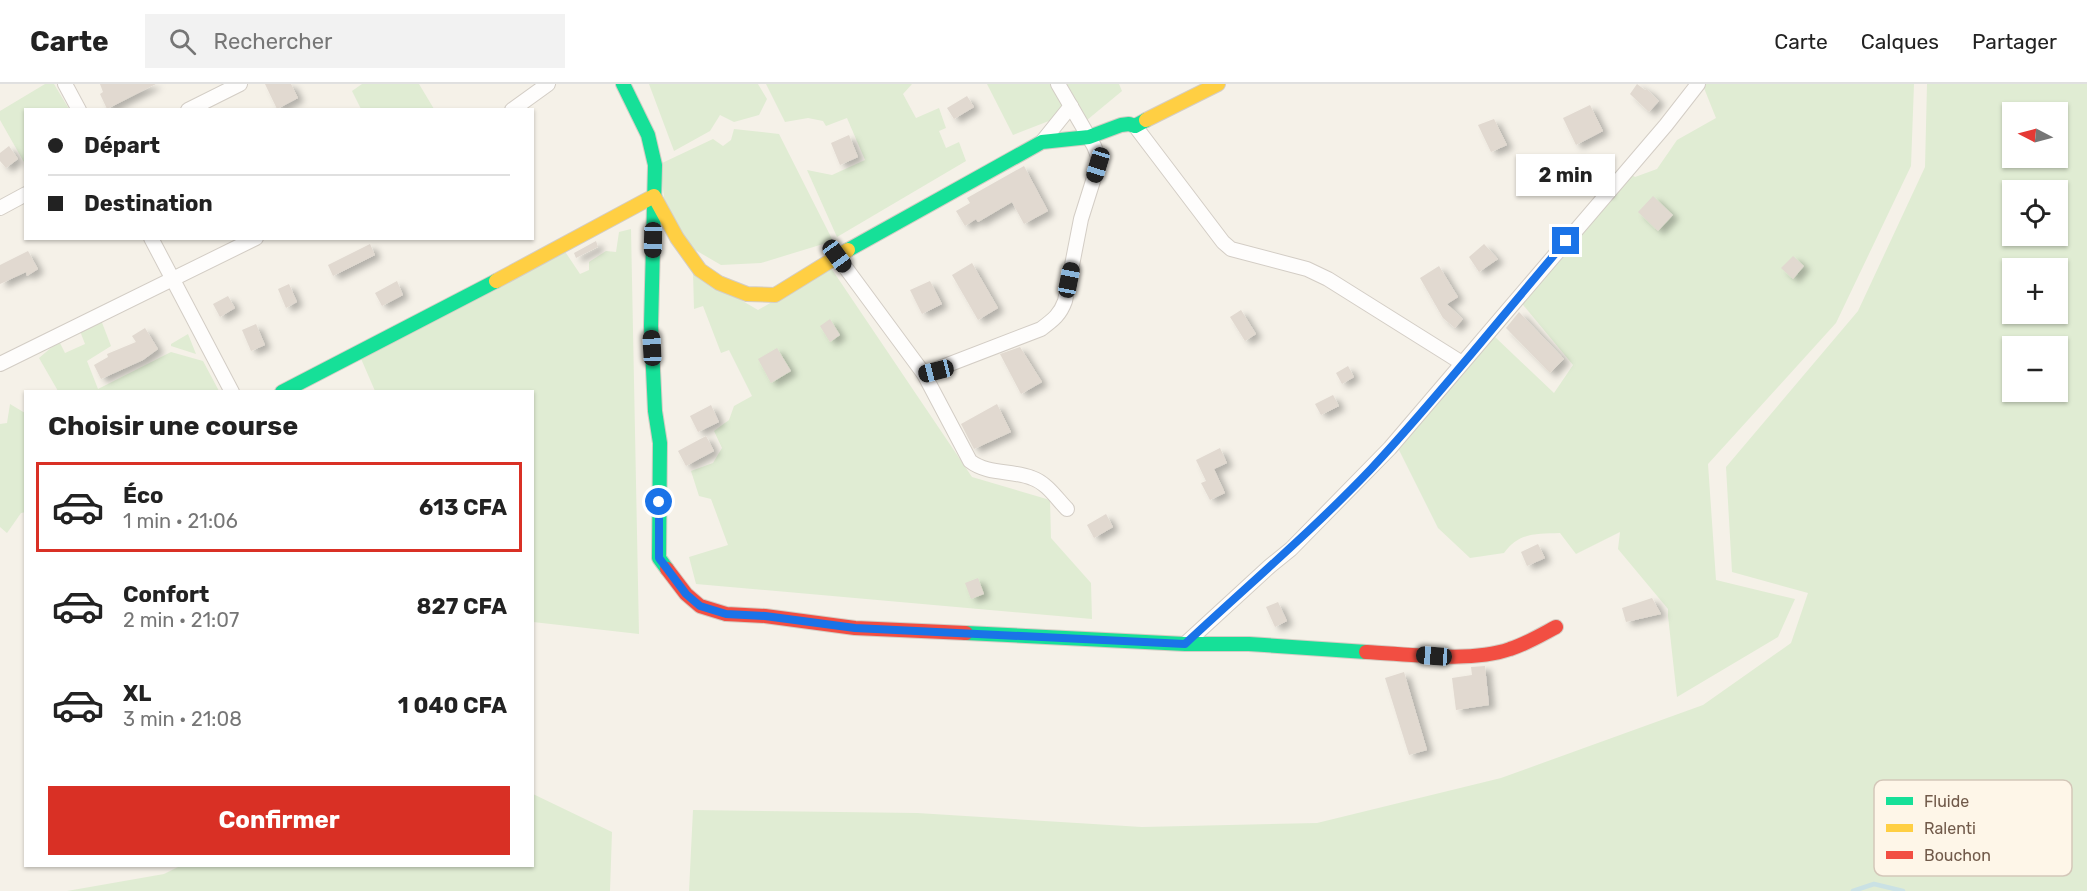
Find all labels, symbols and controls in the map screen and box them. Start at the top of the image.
search box [145,14,565,68]
text: Carte [30,25,109,58]
icon: search [166,25,199,58]
text: Rechercher [214,28,332,55]
text: Carte [1774,29,1828,54]
text: Calques [1861,29,1939,54]
text: Partager [1972,29,2057,54]
north arrow [2002,102,2068,168]
map controls [2002,102,2068,402]
text: Départ [84,132,160,159]
car [1084,145,1112,185]
callout: 2 min [1516,154,1616,196]
text: 2 min [1538,163,1593,187]
button: locate [2002,180,2068,246]
text: Destination [84,190,213,217]
car [644,222,662,258]
route end [1552,227,1579,254]
car [819,236,855,276]
button: + [2002,258,2068,324]
car [1057,261,1081,299]
car [642,330,662,366]
button: − [2002,336,2068,402]
car [916,358,956,384]
text: Choisir une course [48,410,298,442]
icon: car [51,480,105,534]
text: Éco [123,482,163,509]
route start [645,488,672,515]
text: 613 CFA [419,494,507,521]
text: 1 min · 21:06 [123,509,238,533]
icon: car [51,579,105,633]
text: Confort [123,581,209,608]
text: 827 CFA [417,593,507,620]
text: 2 min · 21:07 [123,608,239,632]
car [1415,646,1453,666]
icon: car [51,678,105,732]
text: XL [123,680,151,707]
text: 1 040 CFA [398,692,507,719]
text: 3 min · 21:08 [123,707,242,731]
legend [1874,780,2072,876]
button: Confirmer [48,786,510,855]
text: Fluide [1924,792,1969,811]
text: Ralenti [1924,819,1976,838]
text: Bouchon [1924,846,1991,865]

